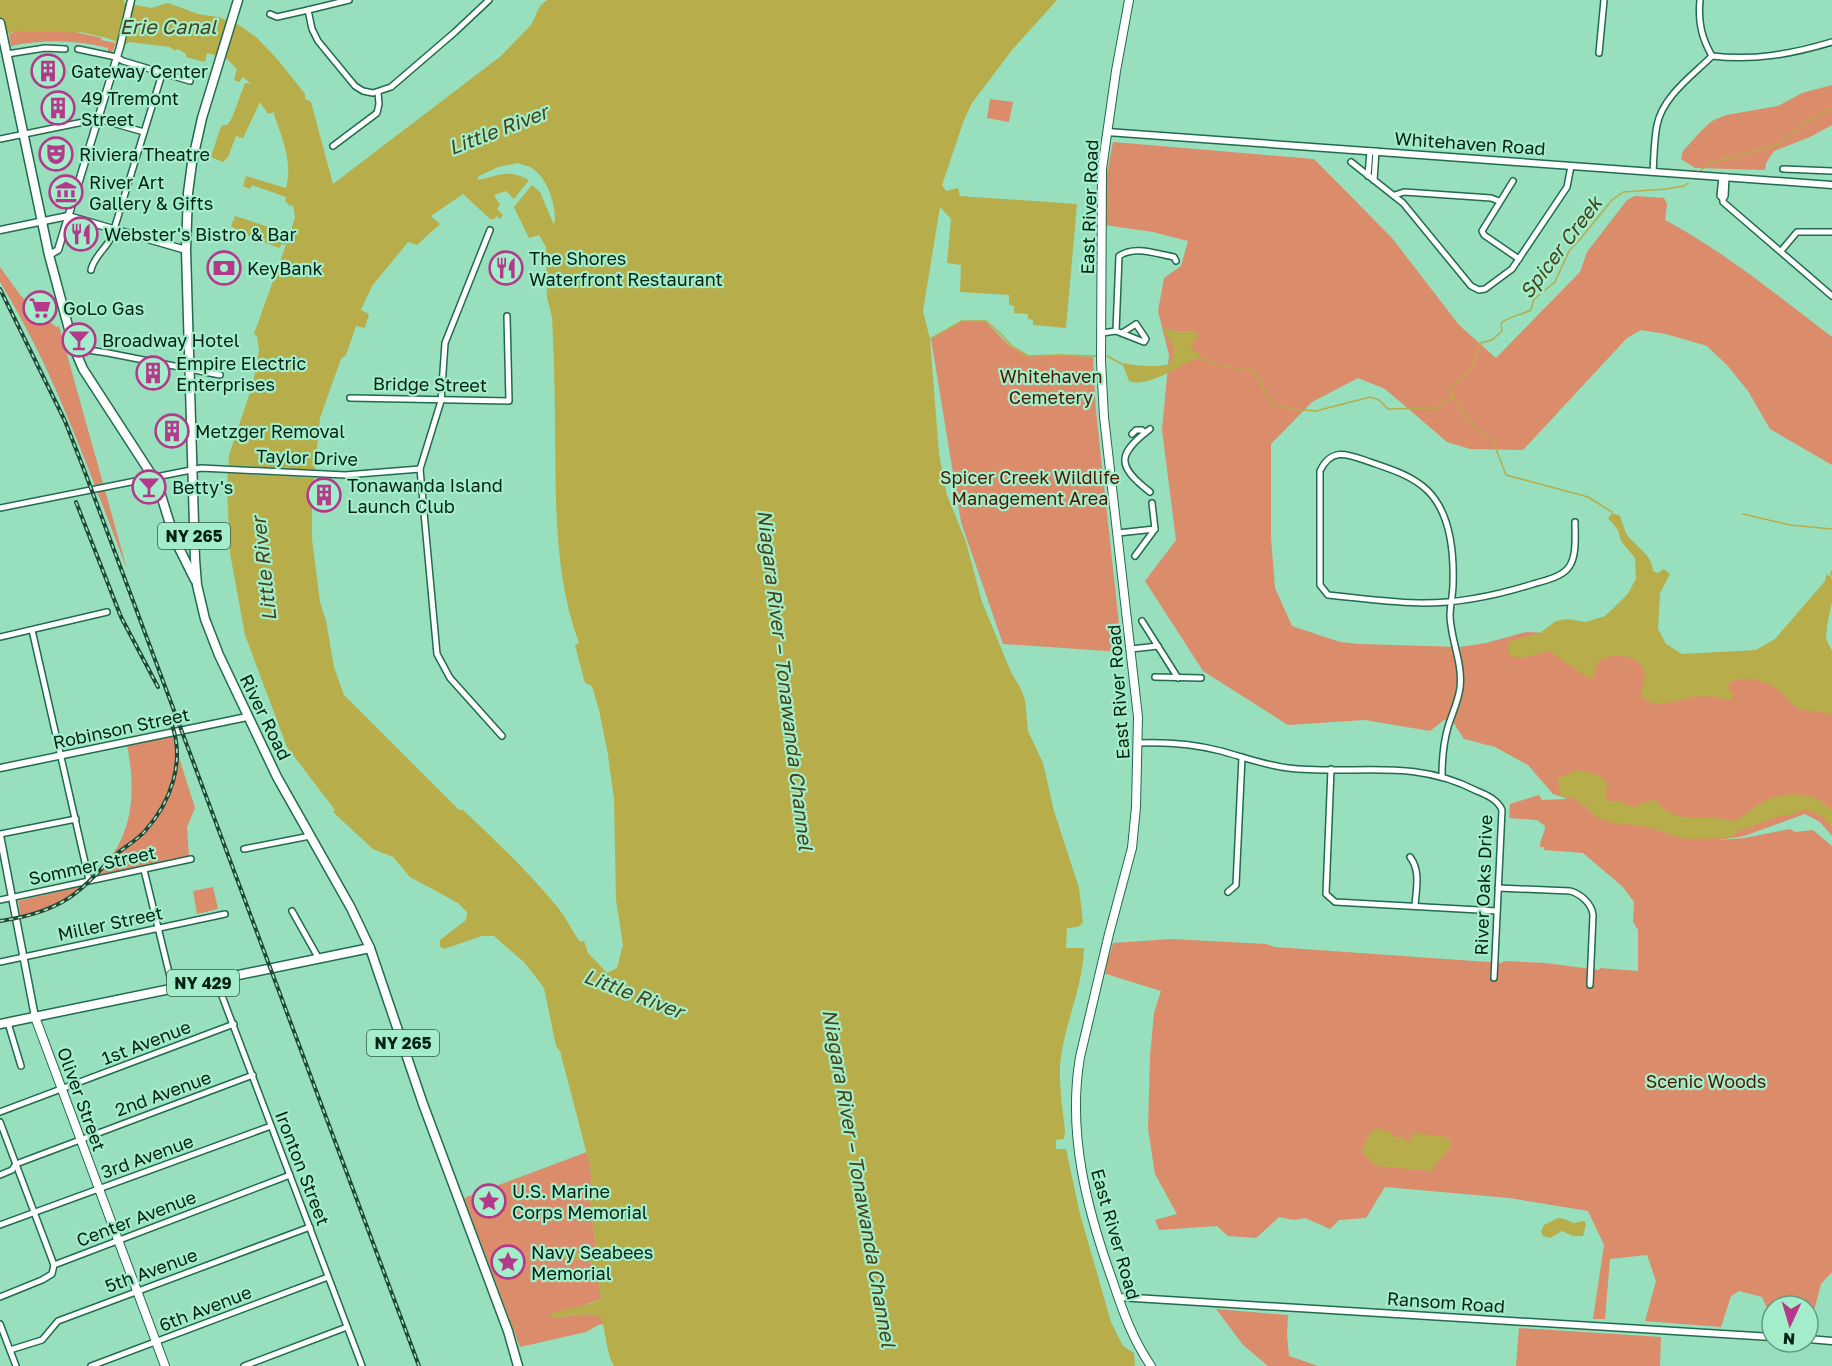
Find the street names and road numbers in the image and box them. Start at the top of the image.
street label: Whitehaven Road [1394,127,1546,159]
street label: East River Road [1076,139,1102,275]
street label: Bridge Street [373,372,487,396]
street label: Taylor Drive [256,444,358,470]
road number: NY 265 [158,523,230,549]
street label: East River Road [1102,624,1134,760]
street label: River Road [236,670,296,764]
street label: Robinson Street [51,703,191,753]
street label: River Oaks Drive [1470,814,1496,956]
street label: Sommer Street [26,841,158,889]
street label: Miller Street [55,901,165,945]
road number: NY 429 [167,970,239,996]
street label: 1st Avenue [98,1015,194,1069]
road number: NY 265 [367,1030,439,1056]
street label: Oliver Street [53,1044,111,1154]
street label: 2nd Avenue [112,1065,214,1121]
street label: Ironton Street [271,1108,335,1228]
street label: 3rd Avenue [98,1129,196,1183]
street label: East River Road [1087,1166,1145,1302]
street label: Center Avenue [73,1185,199,1251]
street label: 5th Avenue [102,1243,200,1297]
street label: 6th Avenue [156,1280,254,1336]
street label: Ransom Road [1386,1287,1506,1317]

